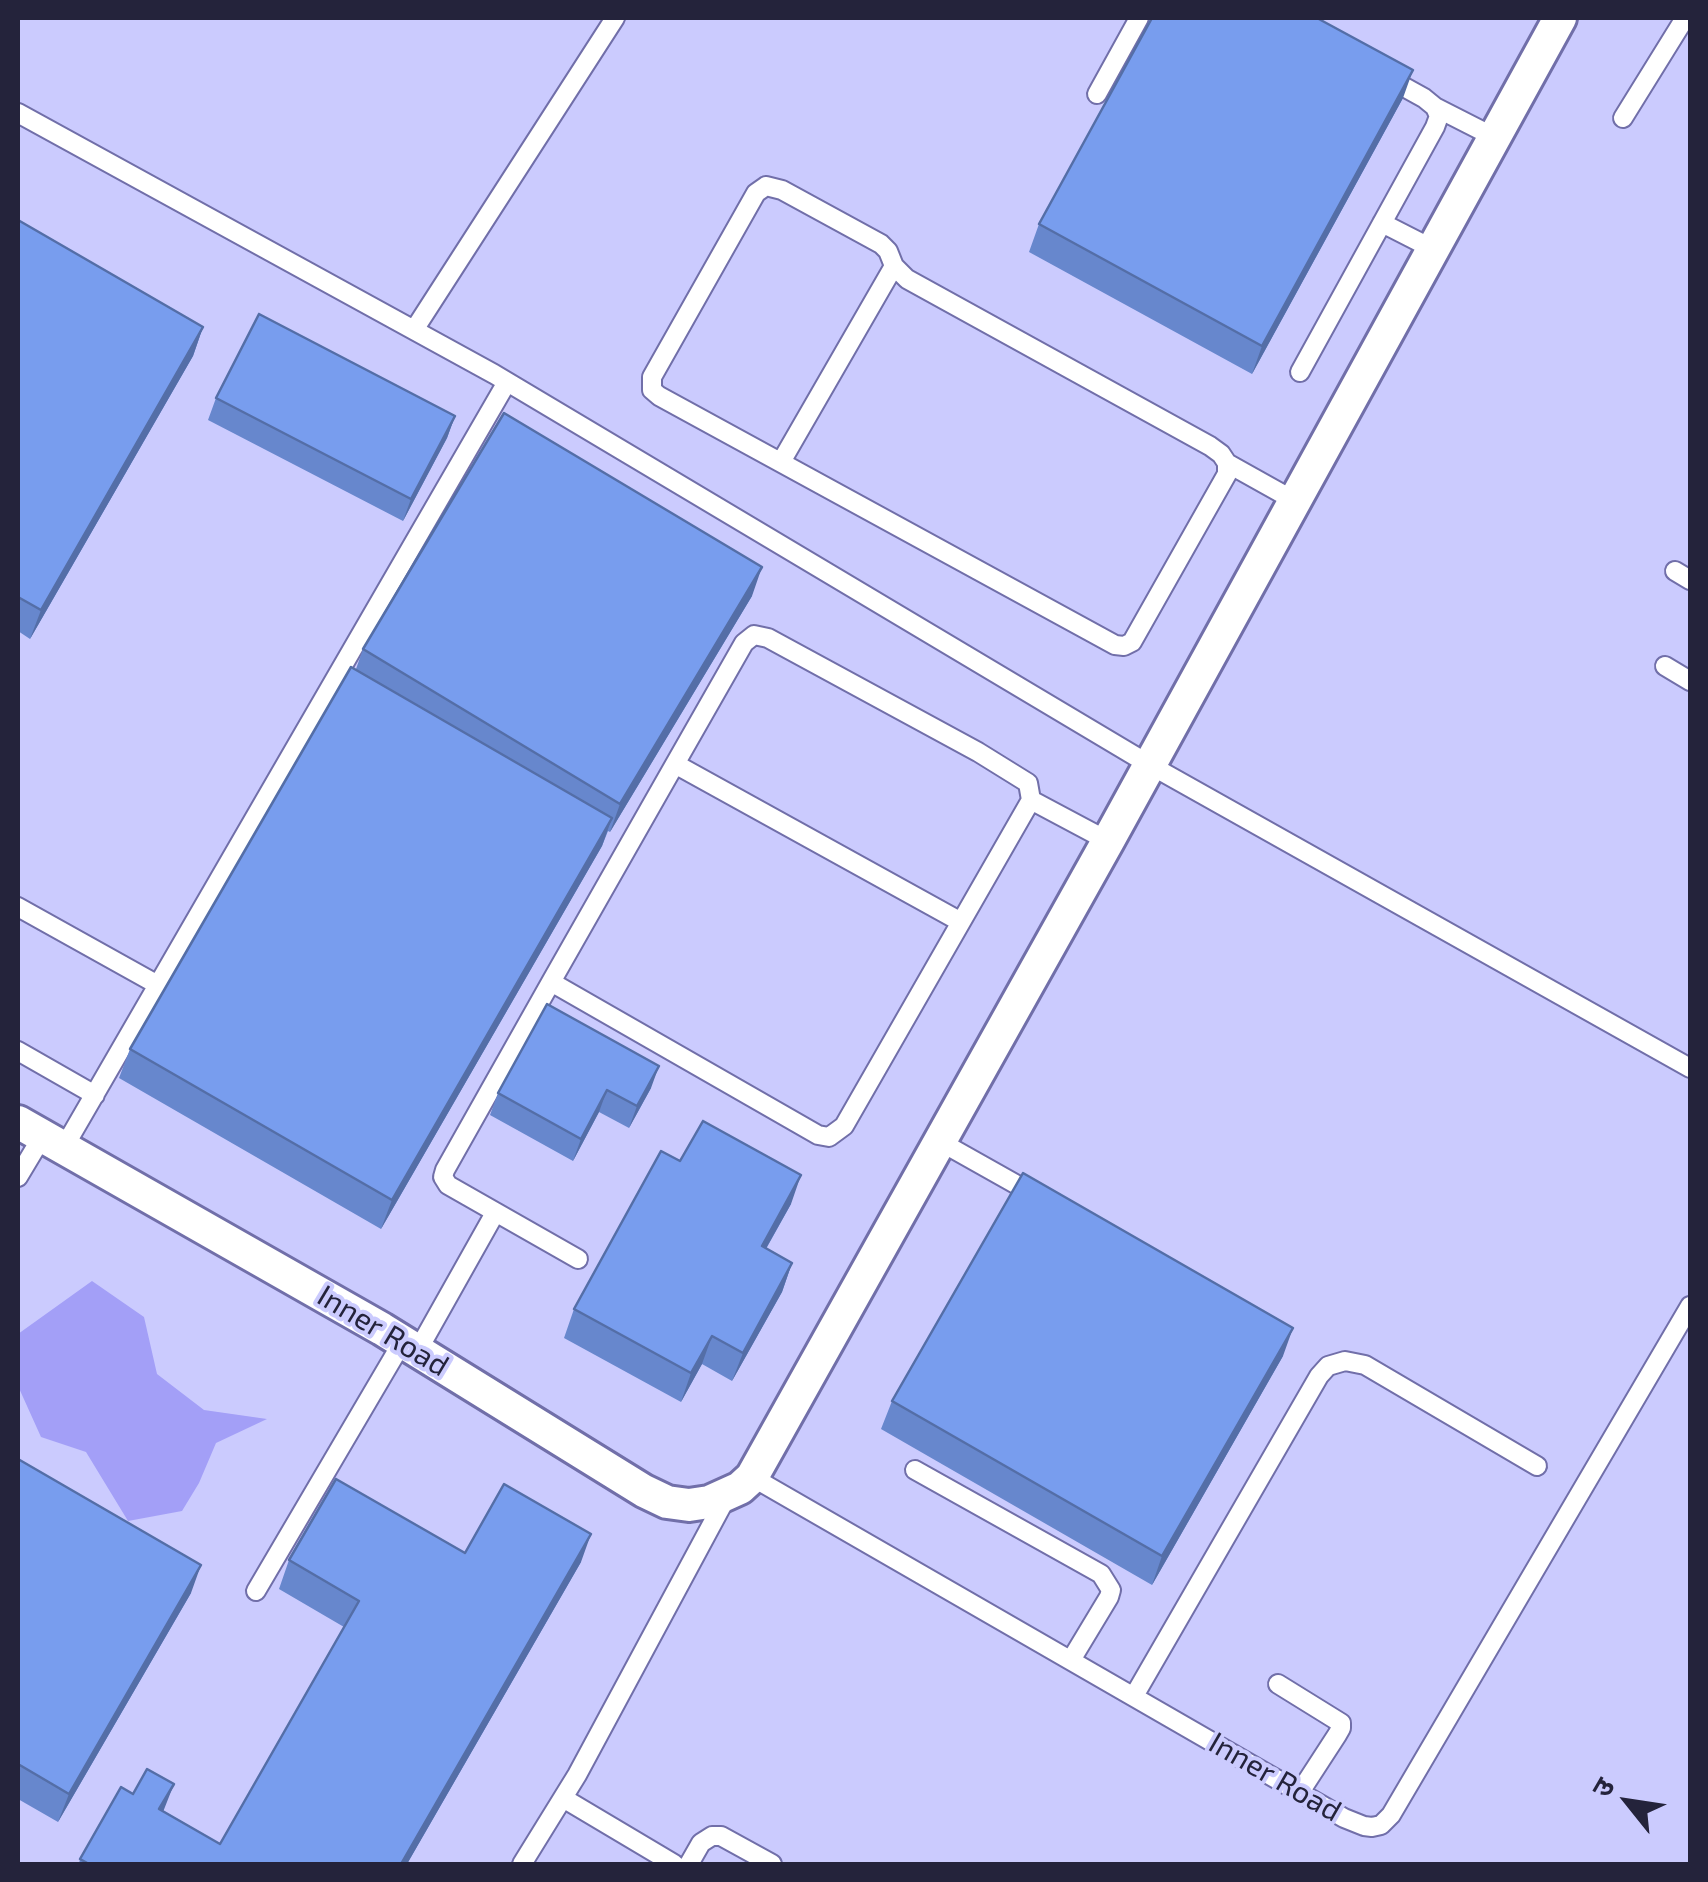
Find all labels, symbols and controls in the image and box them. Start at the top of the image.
street label: Inner Road [311,1278,455,1384]
street label: Inner Road [1203,1725,1347,1829]
north arrow [1578,1752,1678,1852]
text: उ [1583,1771,1621,1803]

